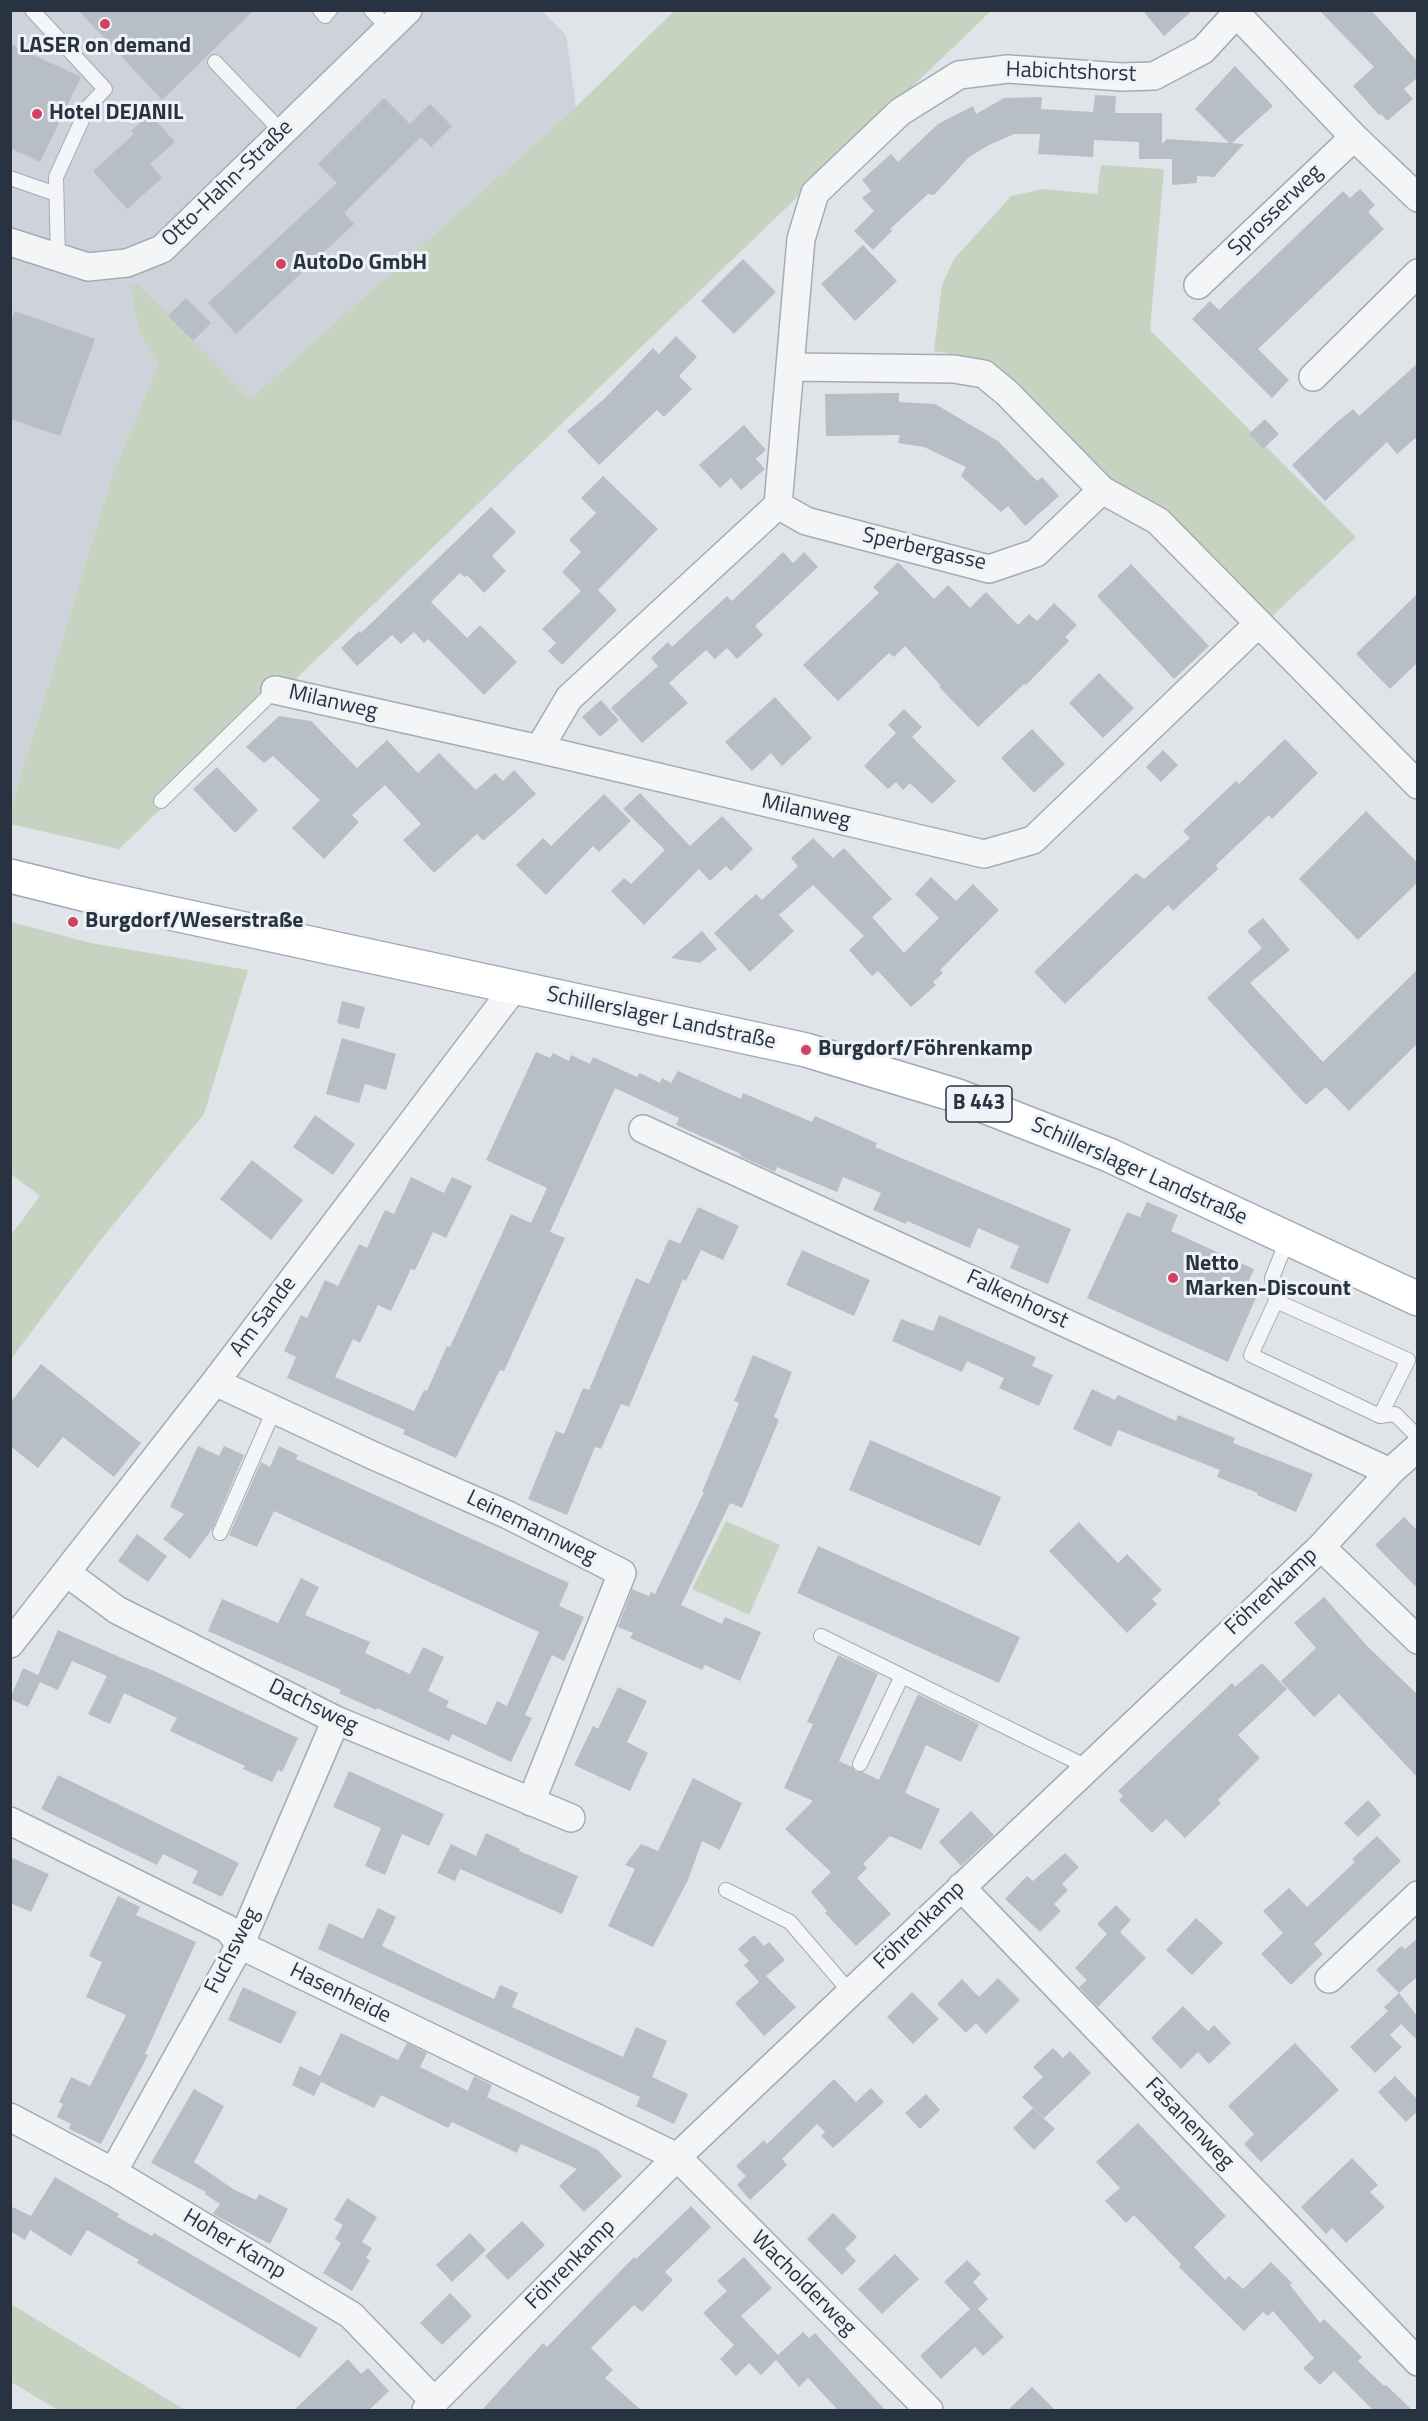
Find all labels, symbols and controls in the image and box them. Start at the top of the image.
marker: LASER on demand [98,17,112,31]
place label: LASER on demand [19,34,191,60]
street label: Habichtshorst [1005,58,1137,88]
place label: Hotel DEJANIL [49,101,184,127]
marker: Hotel DEJANIL [30,107,44,121]
street label: Otto-Hahn-Straße [157,115,299,253]
street label: Sprosserweg [1223,160,1329,262]
place label: AutoDo GmbH [293,251,427,277]
marker: AutoDo GmbH [274,257,288,271]
street label: Sperbergasse [860,523,988,577]
street label: Milanweg [286,680,380,726]
street label: Milanweg [759,789,853,835]
place label: Burgdorf/Weserstraße [85,909,304,935]
marker: Burgdorf/Weserstraße [66,915,80,929]
street label: Schillerslager Landstraße [544,982,778,1056]
place label: Burgdorf/Föhrenkamp [818,1037,1033,1063]
marker: Burgdorf/Föhrenkamp [799,1043,813,1057]
road number: B 443 [946,1086,1012,1122]
street label: Schillerslager Landstraße [1027,1112,1251,1232]
place label: Netto Marken-Discount [1185,1252,1351,1304]
street label: Falkenhorst [962,1265,1072,1335]
marker: Netto Marken-Discount [1166,1271,1180,1285]
street label: Am Sande [225,1272,303,1362]
street label: Leinemannweg [462,1485,600,1571]
street label: Föhrenkamp [1220,1543,1324,1641]
street label: Dachsweg [264,1674,362,1740]
street label: Föhrenkamp [869,1876,971,1976]
street label: Fuchsweg [200,1903,266,1999]
street label: Hasenheide [285,1958,395,2030]
street label: Fasanenweg [1139,2073,1239,2175]
street label: Hoher Kamp [178,2204,290,2286]
street label: Föhrenkamp [521,2215,621,2315]
street label: Wacholderweg [745,2226,861,2342]

